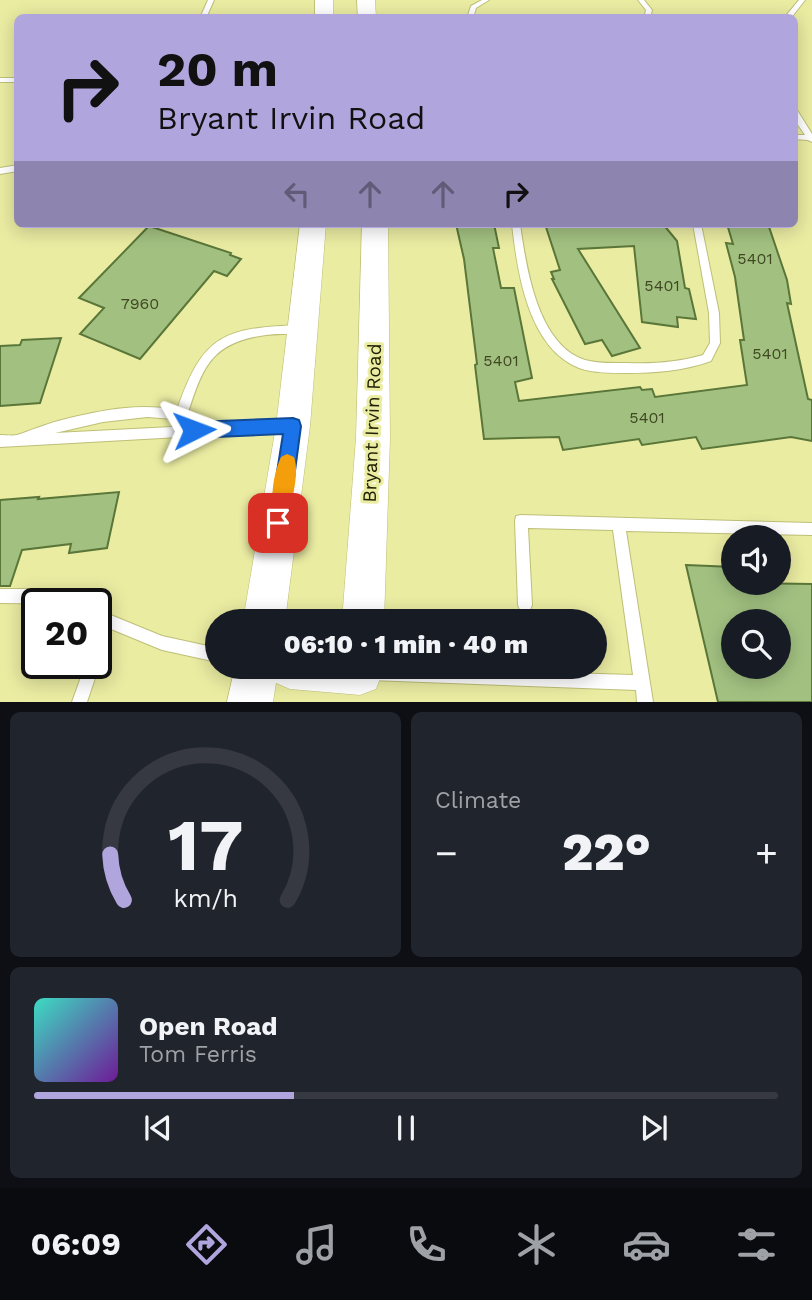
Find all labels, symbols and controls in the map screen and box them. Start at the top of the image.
text: 20 m [157,40,278,98]
icon: right [42,42,133,133]
text: Bryant Irvin Road [157,99,425,137]
icon: left [278,175,316,213]
icon: ahead [351,175,389,213]
icon: ahead [424,175,462,213]
icon: right [497,175,535,213]
house number: 5401 [737,249,773,268]
house number: 5401 [644,276,680,295]
house number: 7960 [121,294,159,313]
street label: Bryant Irvin Road [358,343,386,503]
house number: 5401 [752,344,788,363]
house number: 5401 [483,351,519,370]
position arrow [157,393,231,467]
house number: 5401 [629,408,665,427]
pin [248,493,308,553]
icon: arrive [259,504,297,542]
map controls [721,525,791,679]
button: sound [721,525,791,595]
speed limit sign: 20 [21,588,112,679]
button: search [721,609,791,679]
text: 06:10 · 1 min · 40 m [284,629,528,659]
text: Climate [435,787,521,814]
text: 17 [168,803,243,889]
text: 22° [562,822,651,883]
text: − [435,831,458,875]
text: + [755,831,778,875]
text: km/h [173,884,238,913]
text: Open Road [139,1011,277,1041]
text: Tom Ferris [139,1041,257,1068]
icon: previous [139,1109,177,1147]
icon: pause [387,1109,425,1147]
icon: next [635,1109,673,1147]
icon: directions [182,1220,231,1269]
icon: music [292,1220,341,1269]
icon: phone [402,1220,451,1269]
icon: climate [512,1220,561,1269]
icon: car [622,1220,671,1269]
icon: filters [732,1220,781,1269]
text: 06:09 [31,1225,121,1263]

